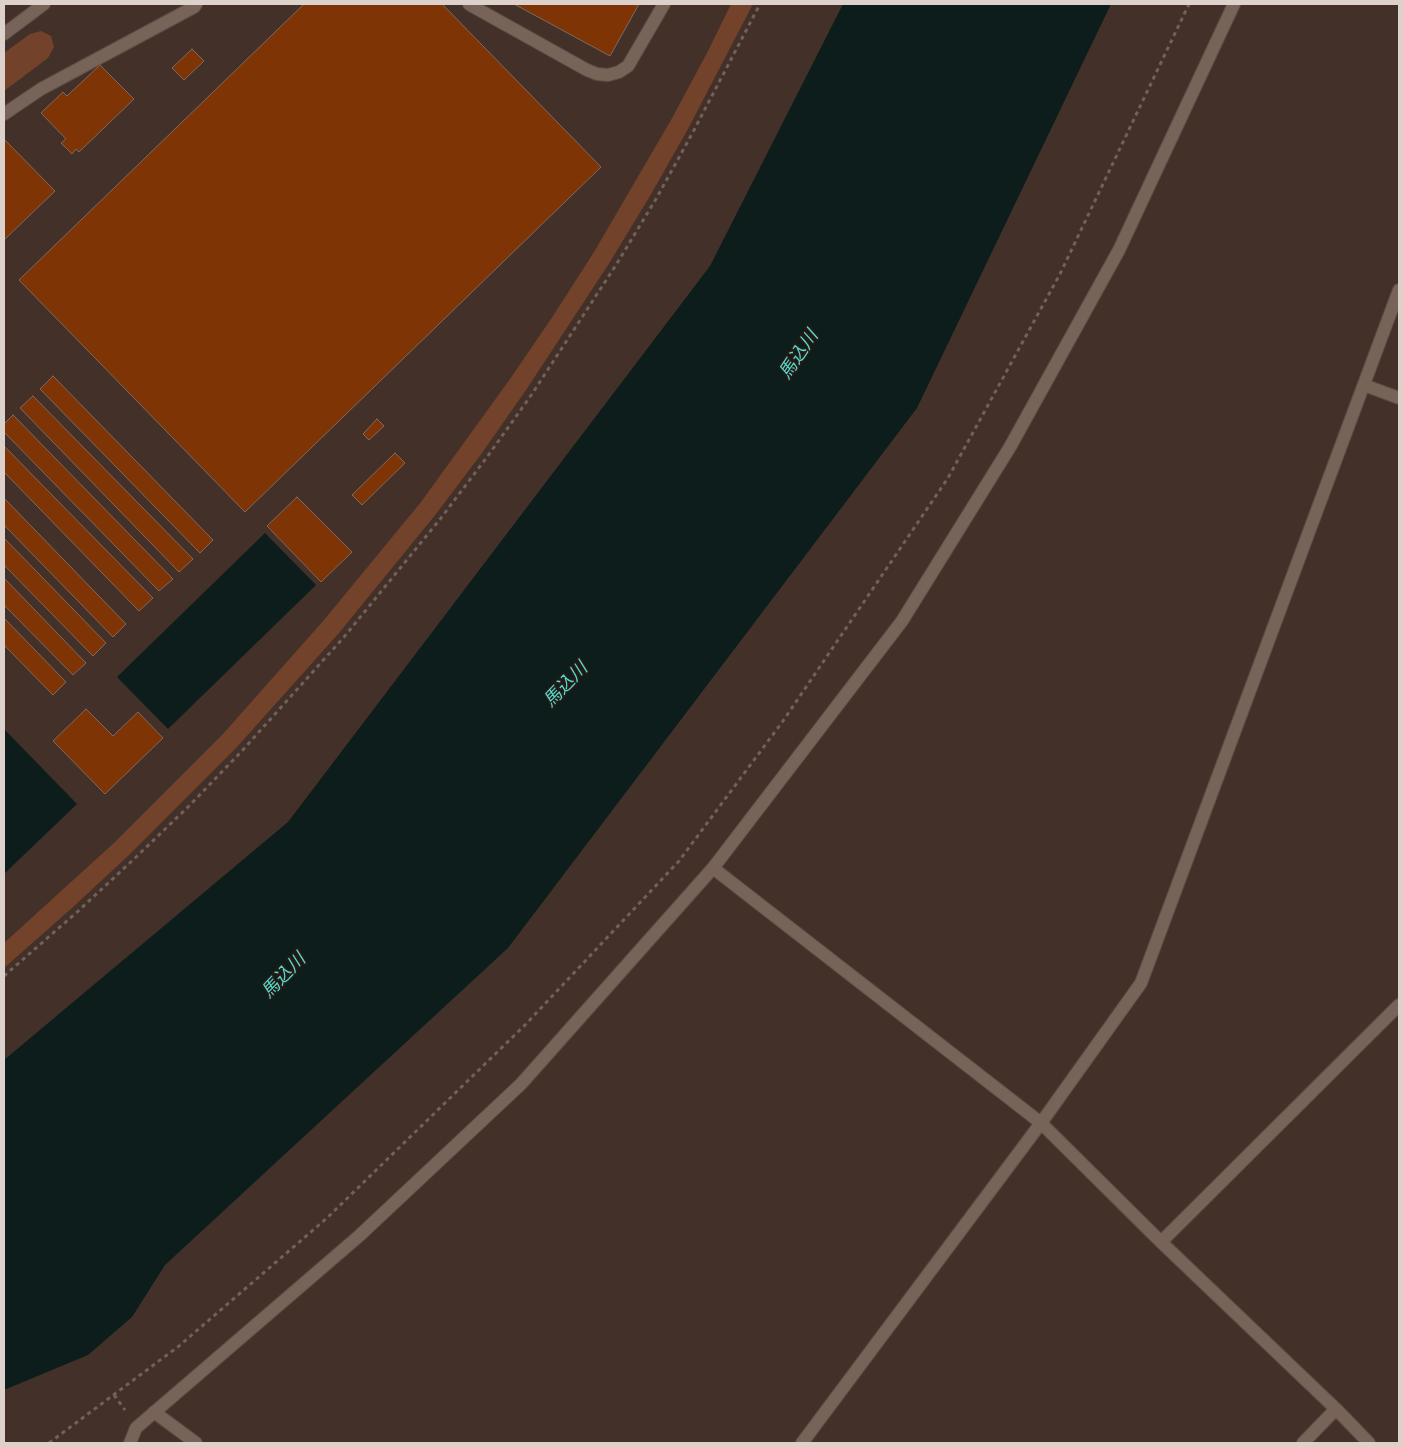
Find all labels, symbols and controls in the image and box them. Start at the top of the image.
water label: 馬込川 [775,327,823,383]
water label: 馬込川 [539,658,593,712]
water label: 馬込川 [257,949,311,1003]

